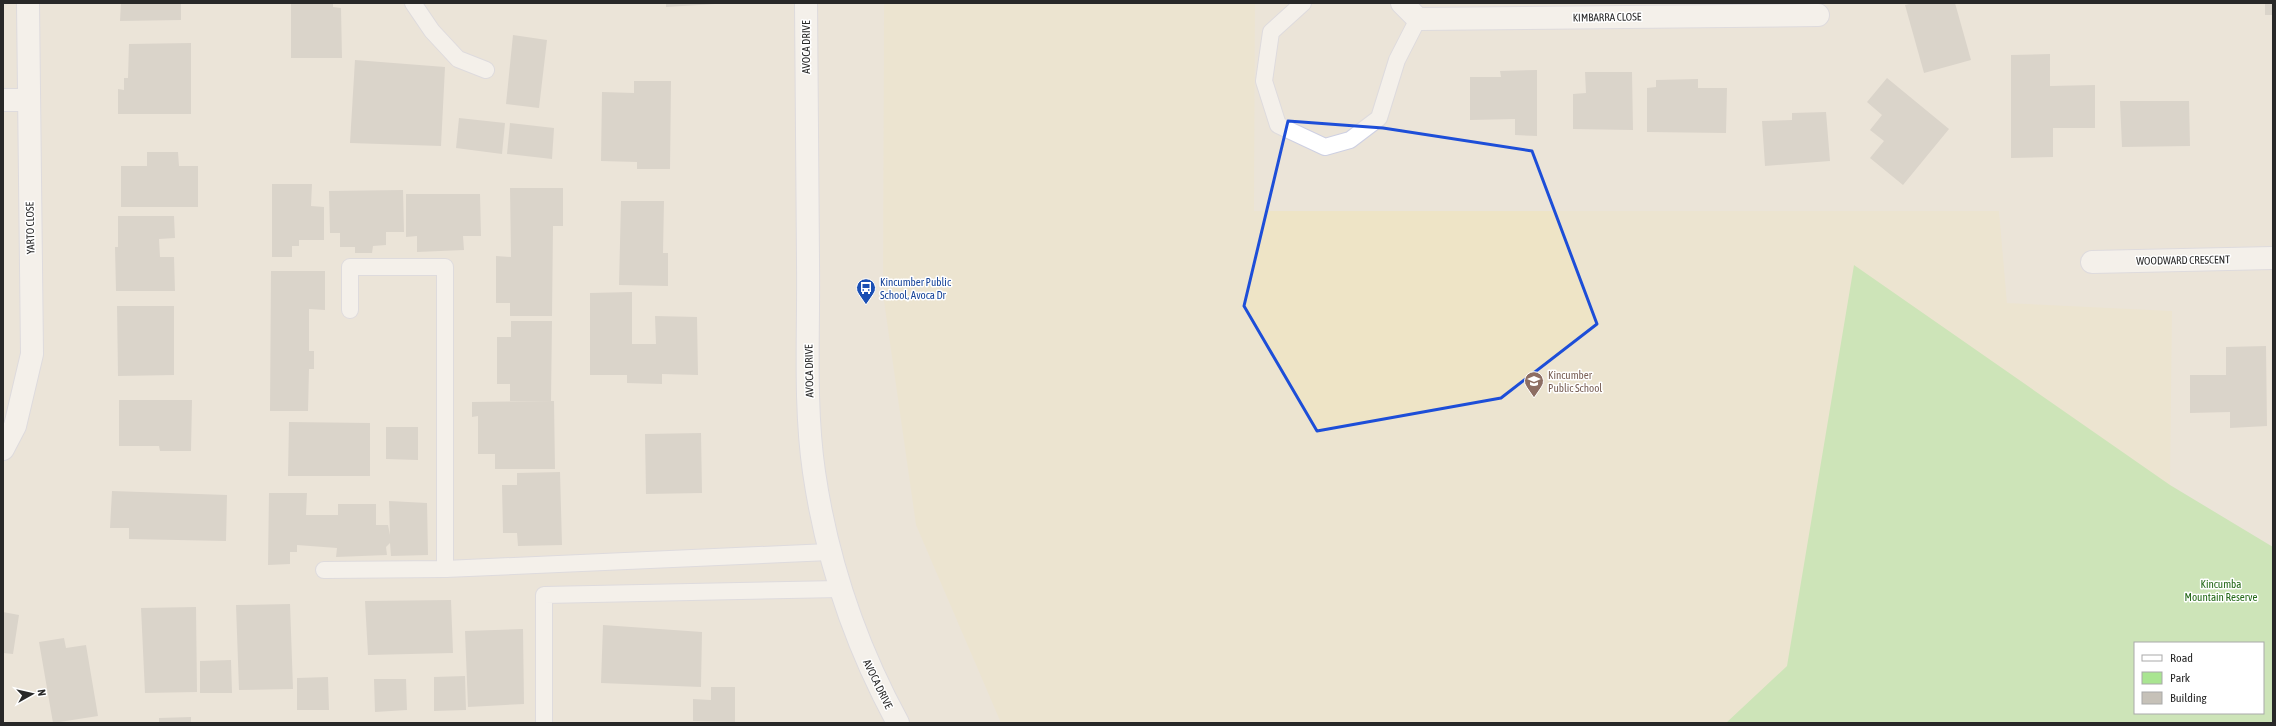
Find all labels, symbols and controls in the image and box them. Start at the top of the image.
street label: KIMBARRA CLOSE [1573,10,1642,24]
street label: AVOCA DRIVE [800,20,812,74]
street label: YARTO CLOSE [24,201,36,254]
street label: WOODWARD CRESCENT [2136,253,2230,267]
place label: Kincumber Public School, Avoca Dr [880,276,952,301]
bus stop icon: Kincumber Public School, Avoca Dr [855,277,877,305]
street label: AVOCA DRIVE [803,344,815,398]
place label: Kincumber Public School [1548,369,1602,394]
school or university icon: Kincumber Public School [1523,370,1545,398]
park label: Kincumba Mountain Reserve [2185,578,2257,603]
legend [2134,642,2264,714]
text: Road [2170,651,2193,665]
street label: AVOCA DRIVE [861,657,895,711]
text: Park [2170,671,2191,685]
north arrow [12,674,52,714]
text: N [36,689,48,697]
text: Building [2170,691,2208,705]

